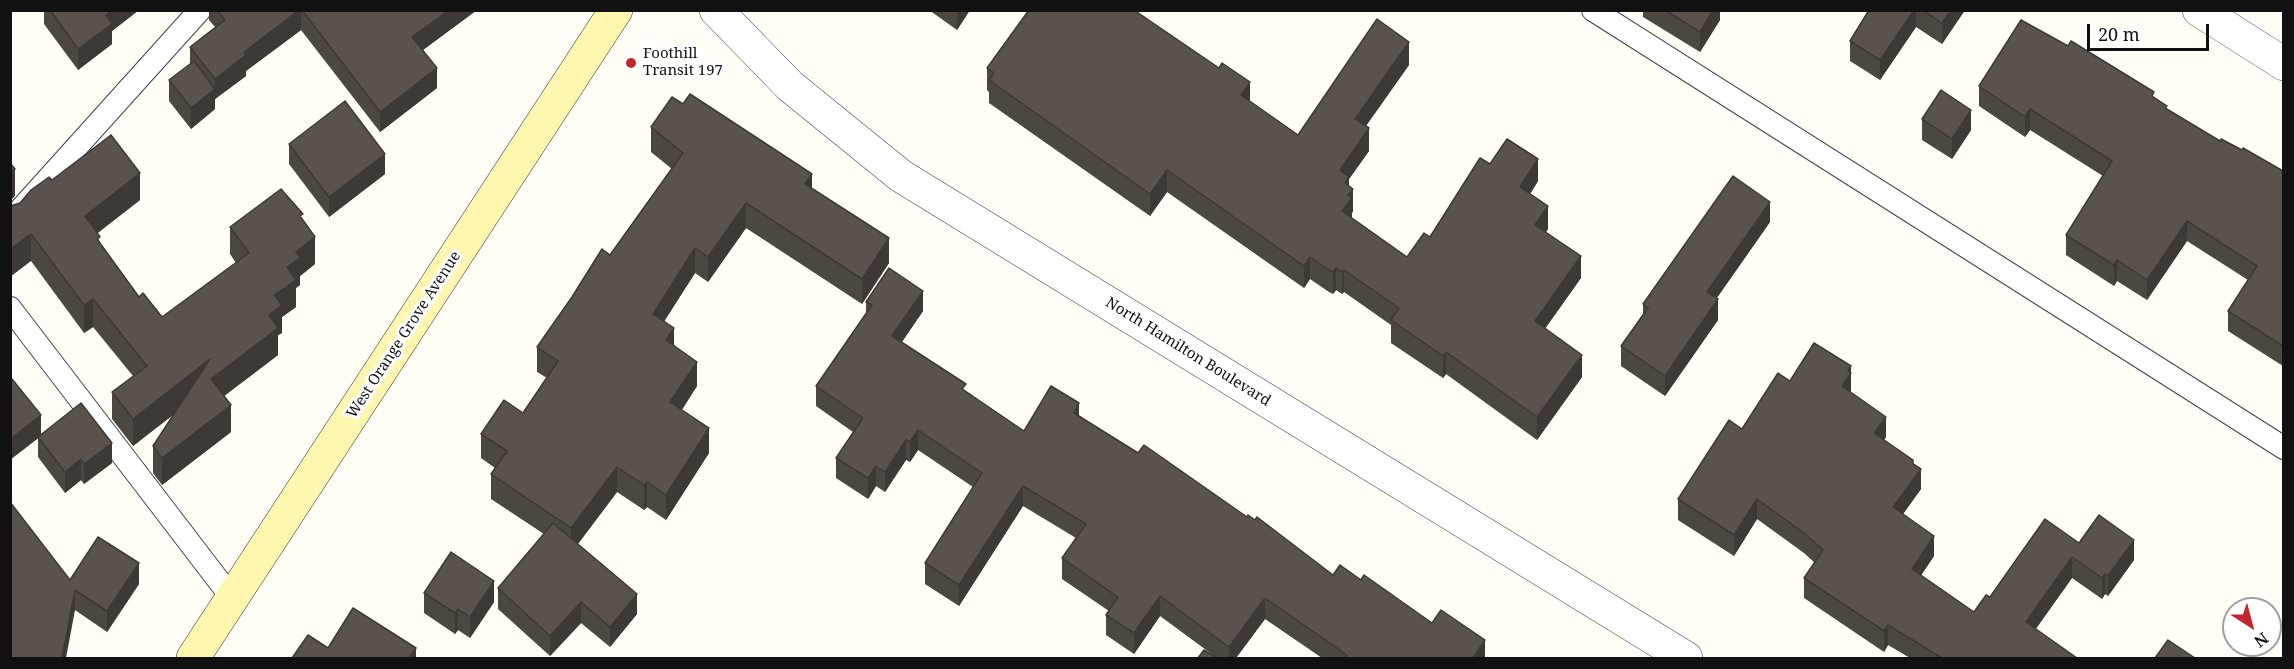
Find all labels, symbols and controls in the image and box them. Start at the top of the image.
scale bar [2090,12,2212,50]
text: 20 m [2098,22,2140,46]
place label: Foothill Transit 197 [643,45,723,80]
marker: Foothill Transit 197 [624,56,638,70]
street label: West Orange Grove Avenue [343,248,465,422]
street label: North Hamilton Boulevard [1102,294,1274,410]
north arrow [2222,597,2282,657]
text: N [2250,627,2273,653]

